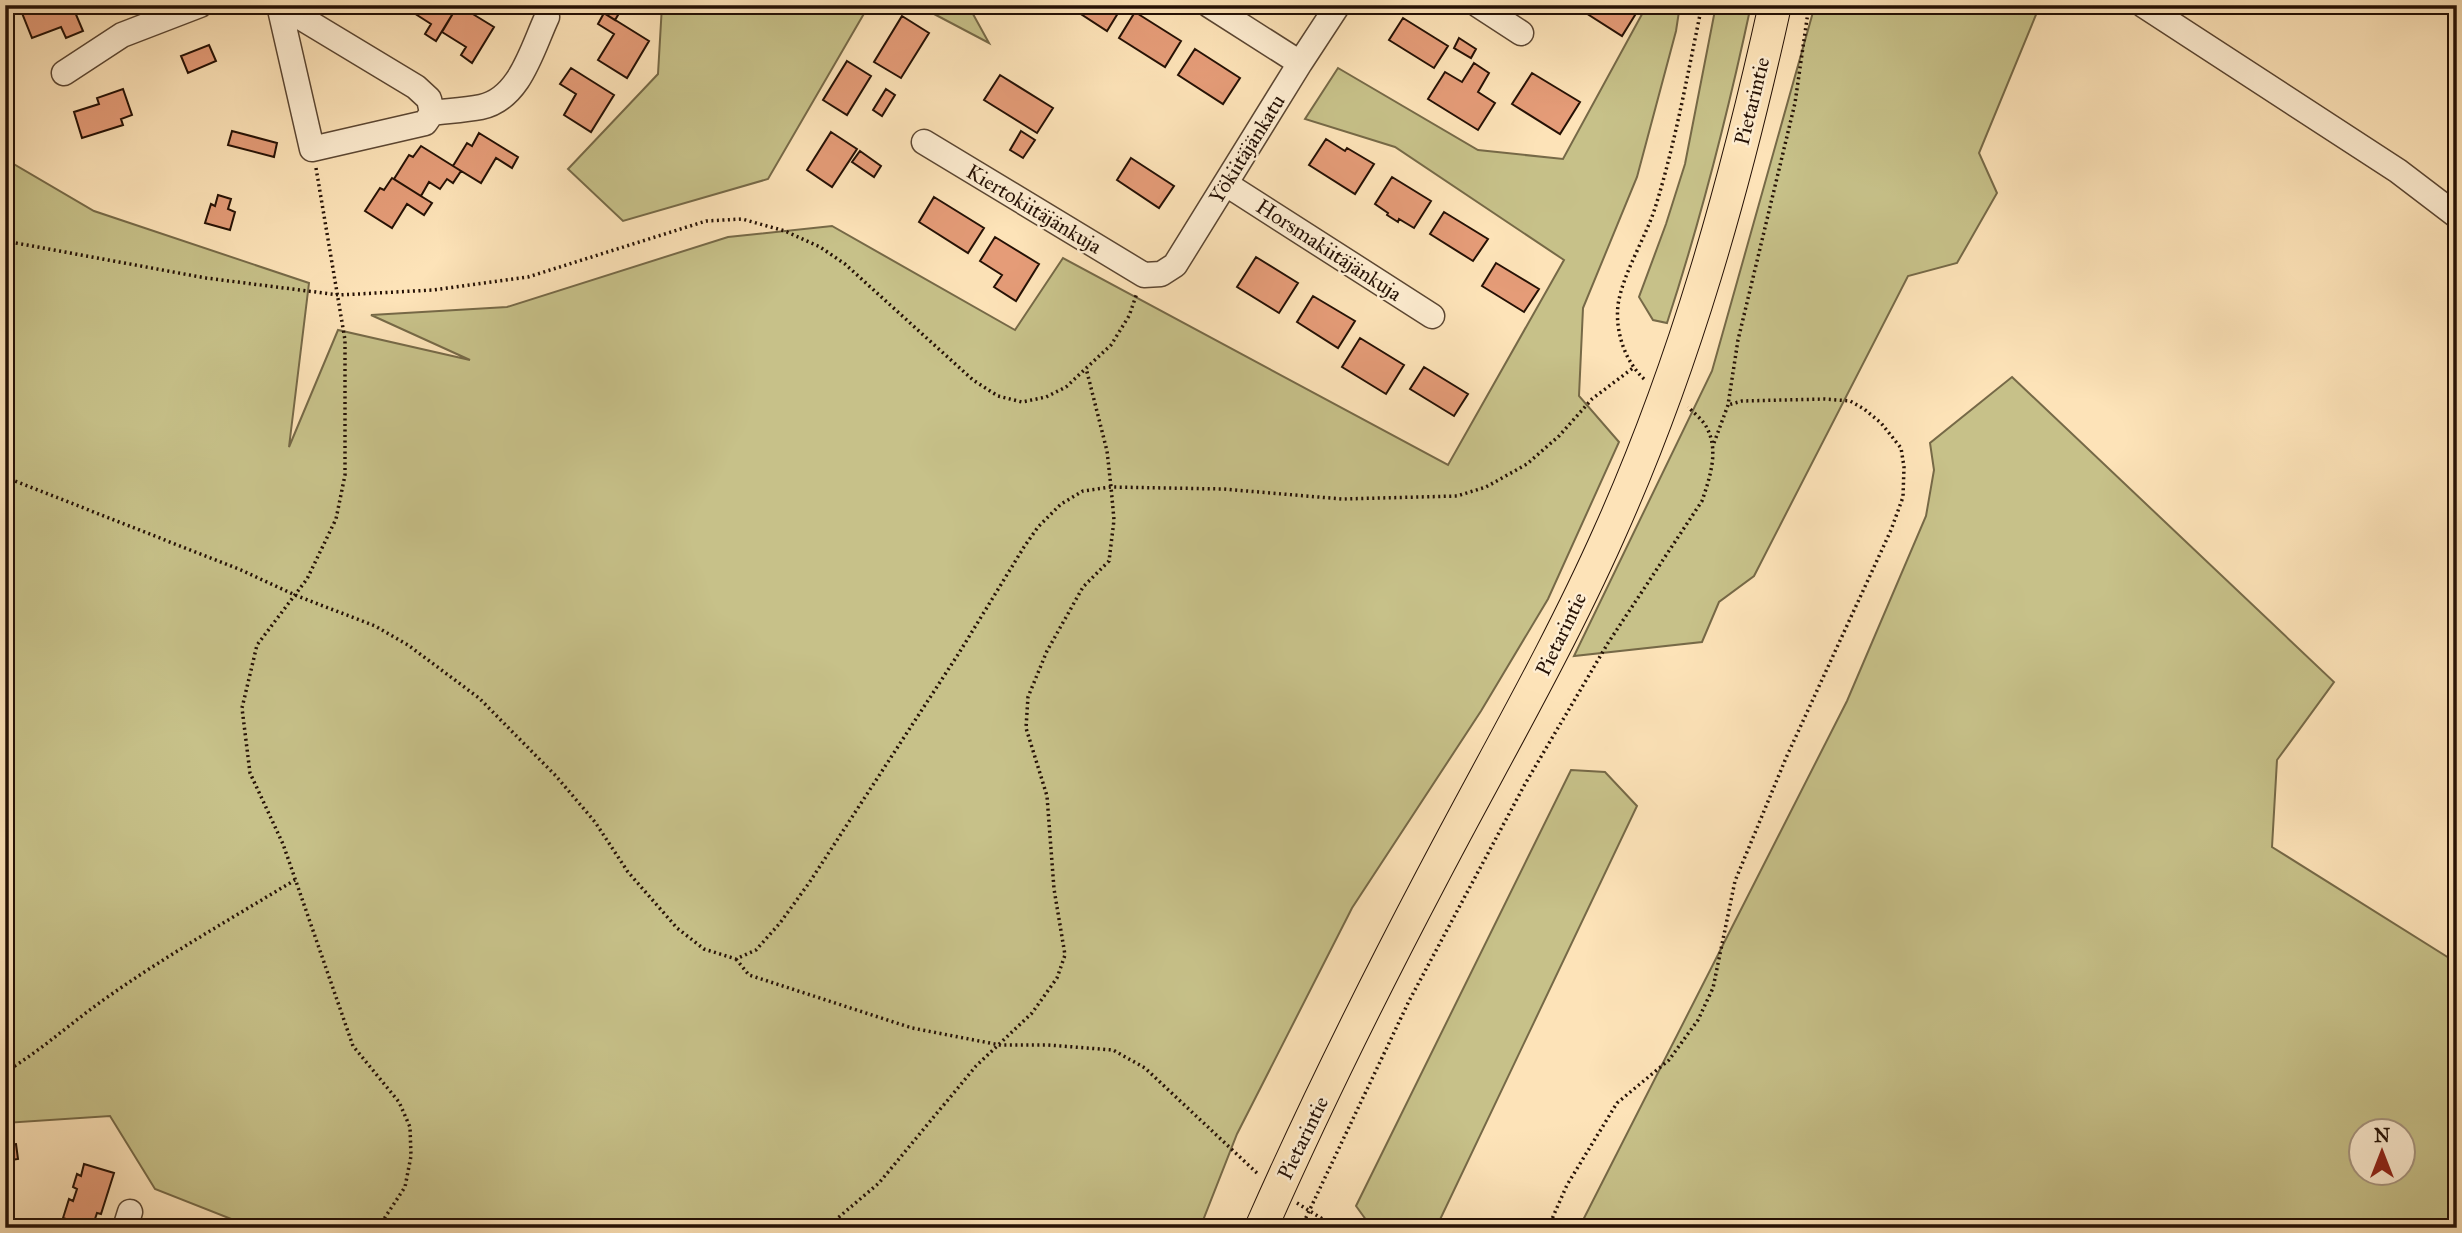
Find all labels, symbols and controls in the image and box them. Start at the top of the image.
street label: Pietarintie [1729,54,1776,148]
street label: Yökiitäjänkatu [1203,90,1291,208]
street label: Kiertokiitäjänkuja [962,158,1106,260]
street label: Horsmakiitäjänkuja [1251,193,1407,307]
street label: Pietarintie [1530,588,1592,680]
street label: Pietarintie [1272,1092,1334,1184]
north arrow [2346,1118,2416,1188]
text: N [2374,1124,2390,1147]

